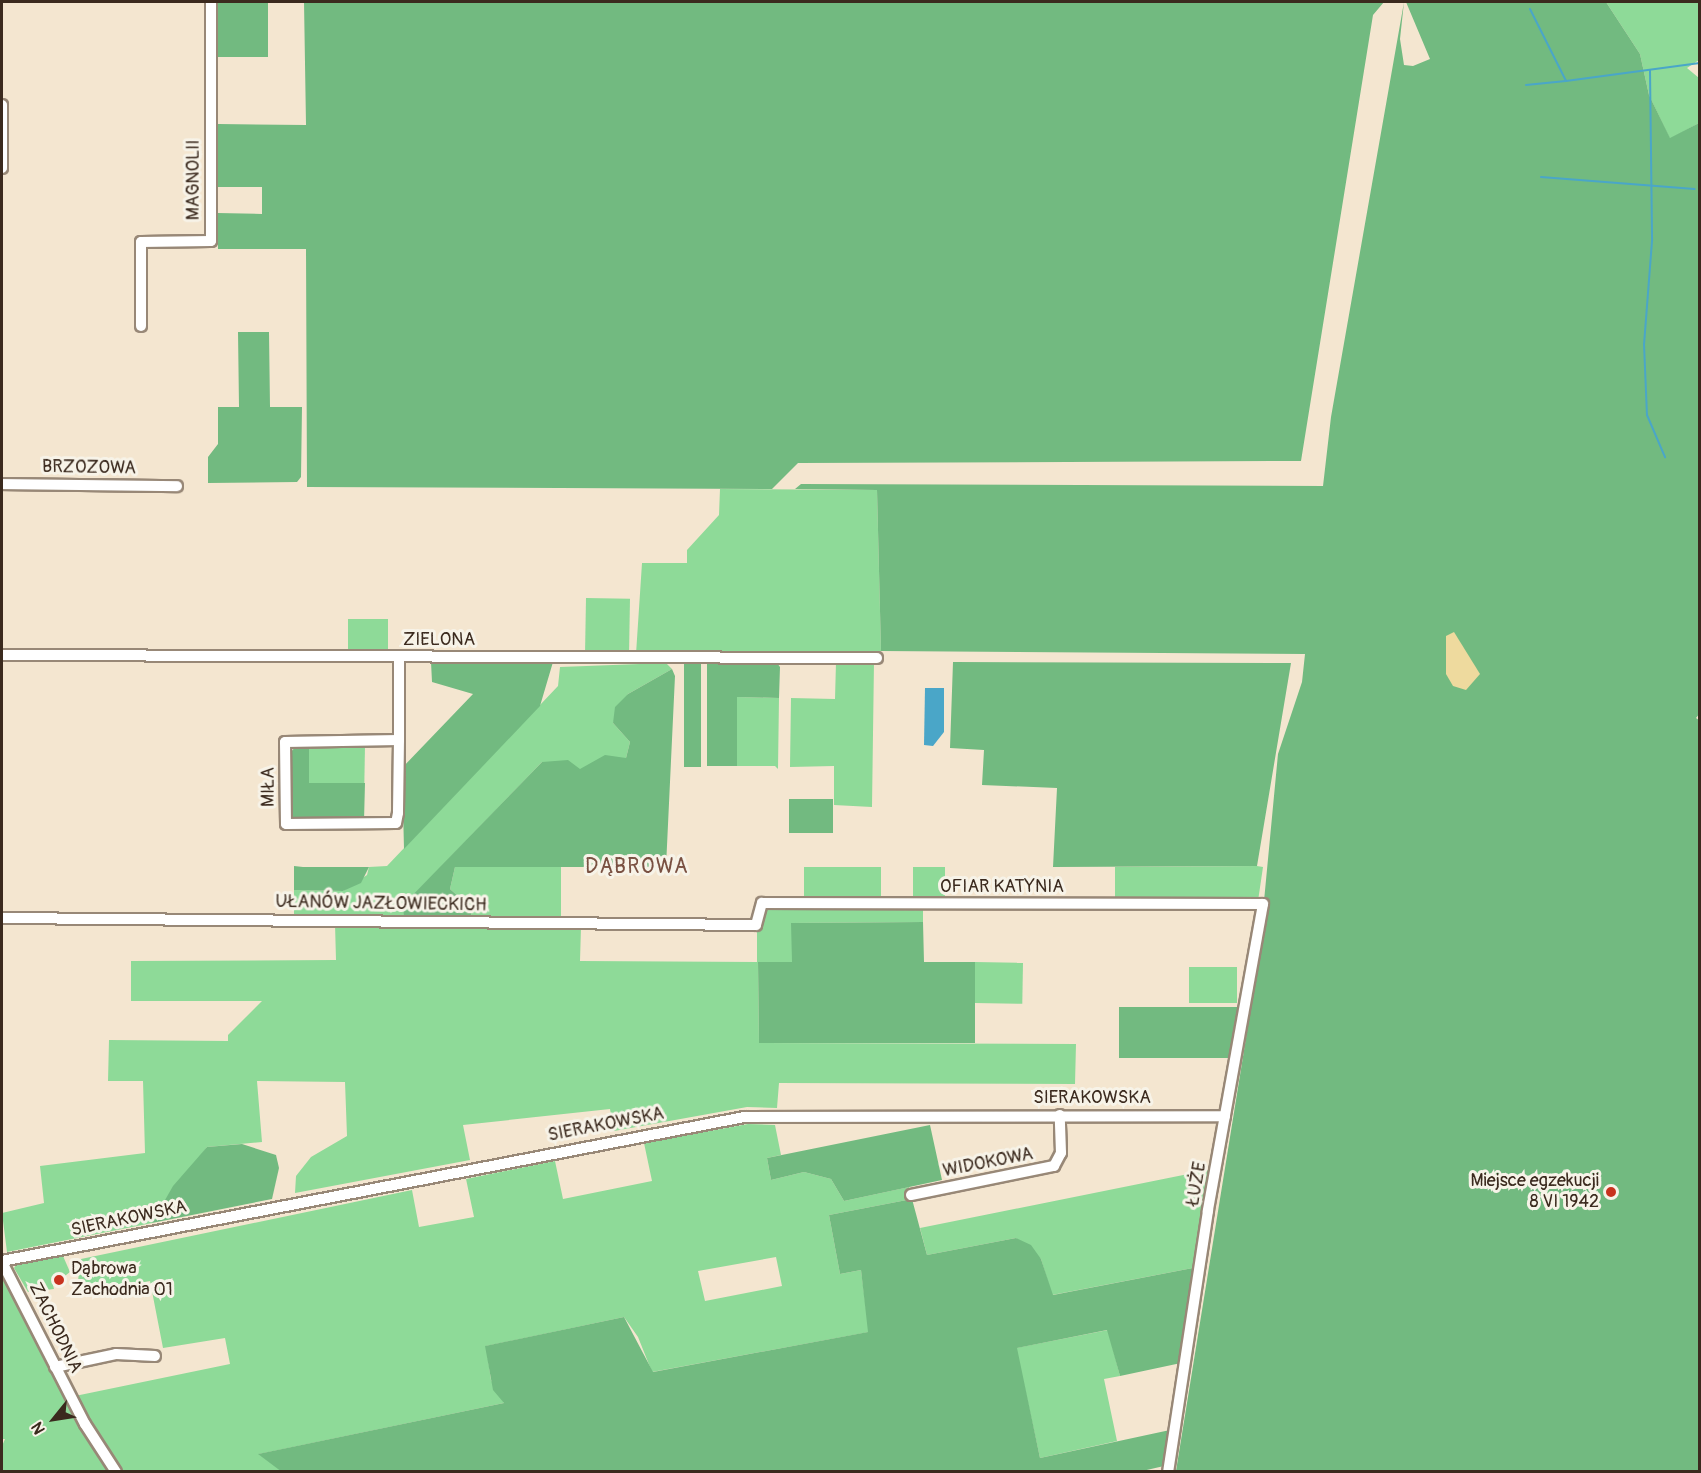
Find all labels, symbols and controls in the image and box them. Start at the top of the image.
street label: MAGNOLII [183,140,205,220]
street label: BRZOZOWA [42,456,136,480]
street label: ZIELONA [403,629,475,651]
street label: MIŁA [258,767,280,807]
district label: DĄBROWA [585,854,689,880]
street label: OFIAR KATYNIA [940,876,1064,898]
street label: UŁANÓW JAZŁOWIECKICH [275,891,487,917]
street label: SIERAKOWSKA [1033,1087,1151,1109]
street label: SIERAKOWSKA [546,1103,666,1147]
street label: WIDOKOWA [941,1144,1035,1182]
street label: ŁUŻE [1183,1160,1211,1208]
place label: Miejsce egzekucji 8 VI 1942 [1471,1171,1599,1214]
marker: Miejsce egzekucji 8 VI 1942 [1604,1185,1618,1199]
street label: SIERAKOWSKA [69,1196,189,1242]
place label: Dąbrowa Zachodnia 01 [71,1259,173,1302]
marker: Dąbrowa Zachodnia 01 [52,1273,66,1287]
street label: ZACHODNIA [24,1279,86,1377]
north arrow [24,1389,84,1449]
text: N [27,1418,50,1438]

